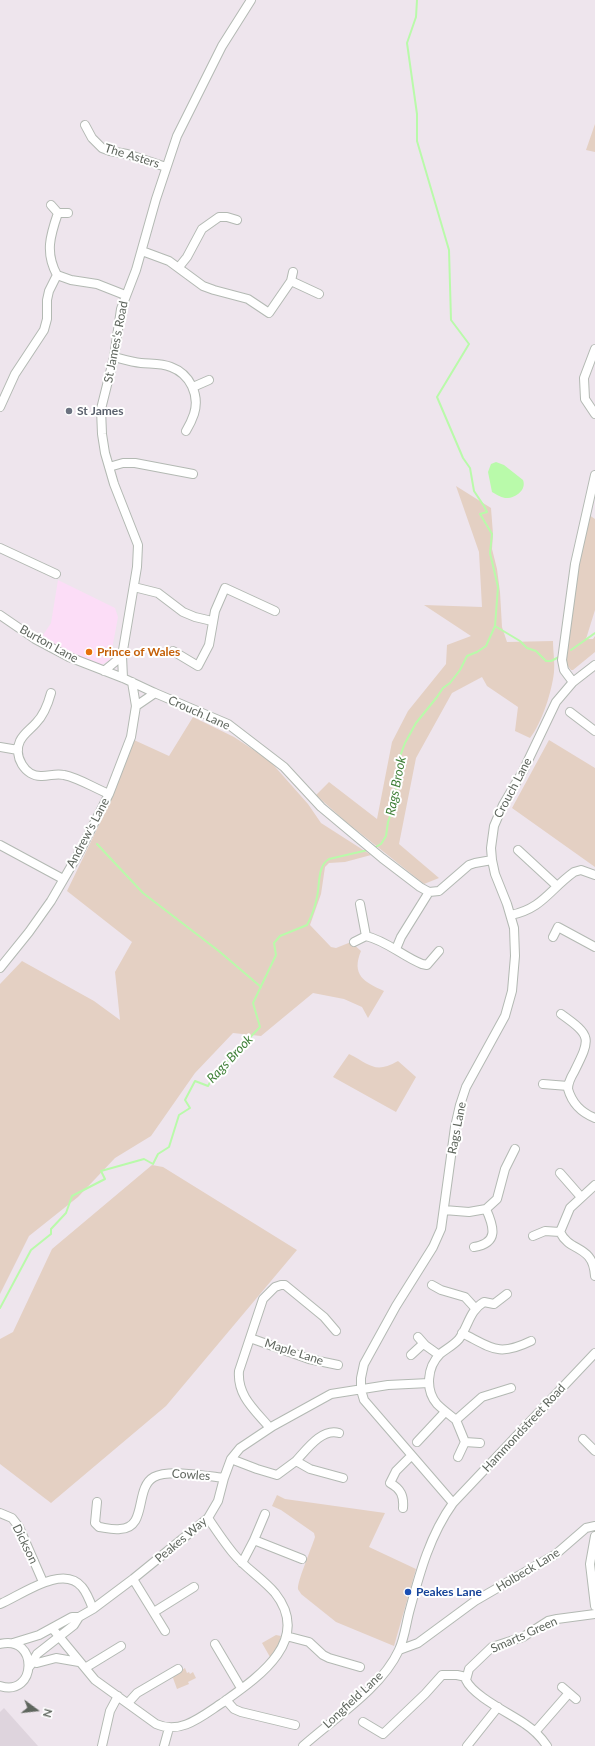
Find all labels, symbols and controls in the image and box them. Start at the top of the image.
street label: The Asters [103,141,161,171]
street label: St James's Road [101,300,131,384]
place label: St James [77,404,123,418]
marker: St James [64,406,74,416]
street label: Burton Lane [17,622,81,666]
place label: Prince of Wales [97,645,180,659]
marker: Prince of Wales [84,647,94,657]
street label: Crouch Lane [166,693,232,733]
water label: Rags Brook [383,755,409,817]
street label: Crouch Lane [491,755,535,821]
street label: Andrew's Lane [64,796,112,870]
water label: Rags Brook [204,1032,256,1086]
street label: Rags Lane [445,1101,469,1155]
street label: Maple Lane [263,1336,325,1368]
street label: Hammondstreet Road [479,1381,569,1475]
street label: Cowles [171,1466,211,1484]
street label: Peakes Way [152,1514,210,1566]
street label: Dickson [9,1522,41,1566]
street label: Holbeck Lane [494,1545,562,1595]
place label: Peakes Lane [416,1585,482,1599]
marker: Peakes Lane [403,1587,413,1597]
street label: Smarts Green [488,1614,560,1656]
street label: Longfield Lane [320,1669,386,1731]
north arrow [16,1690,56,1730]
text: N [41,1707,55,1719]

